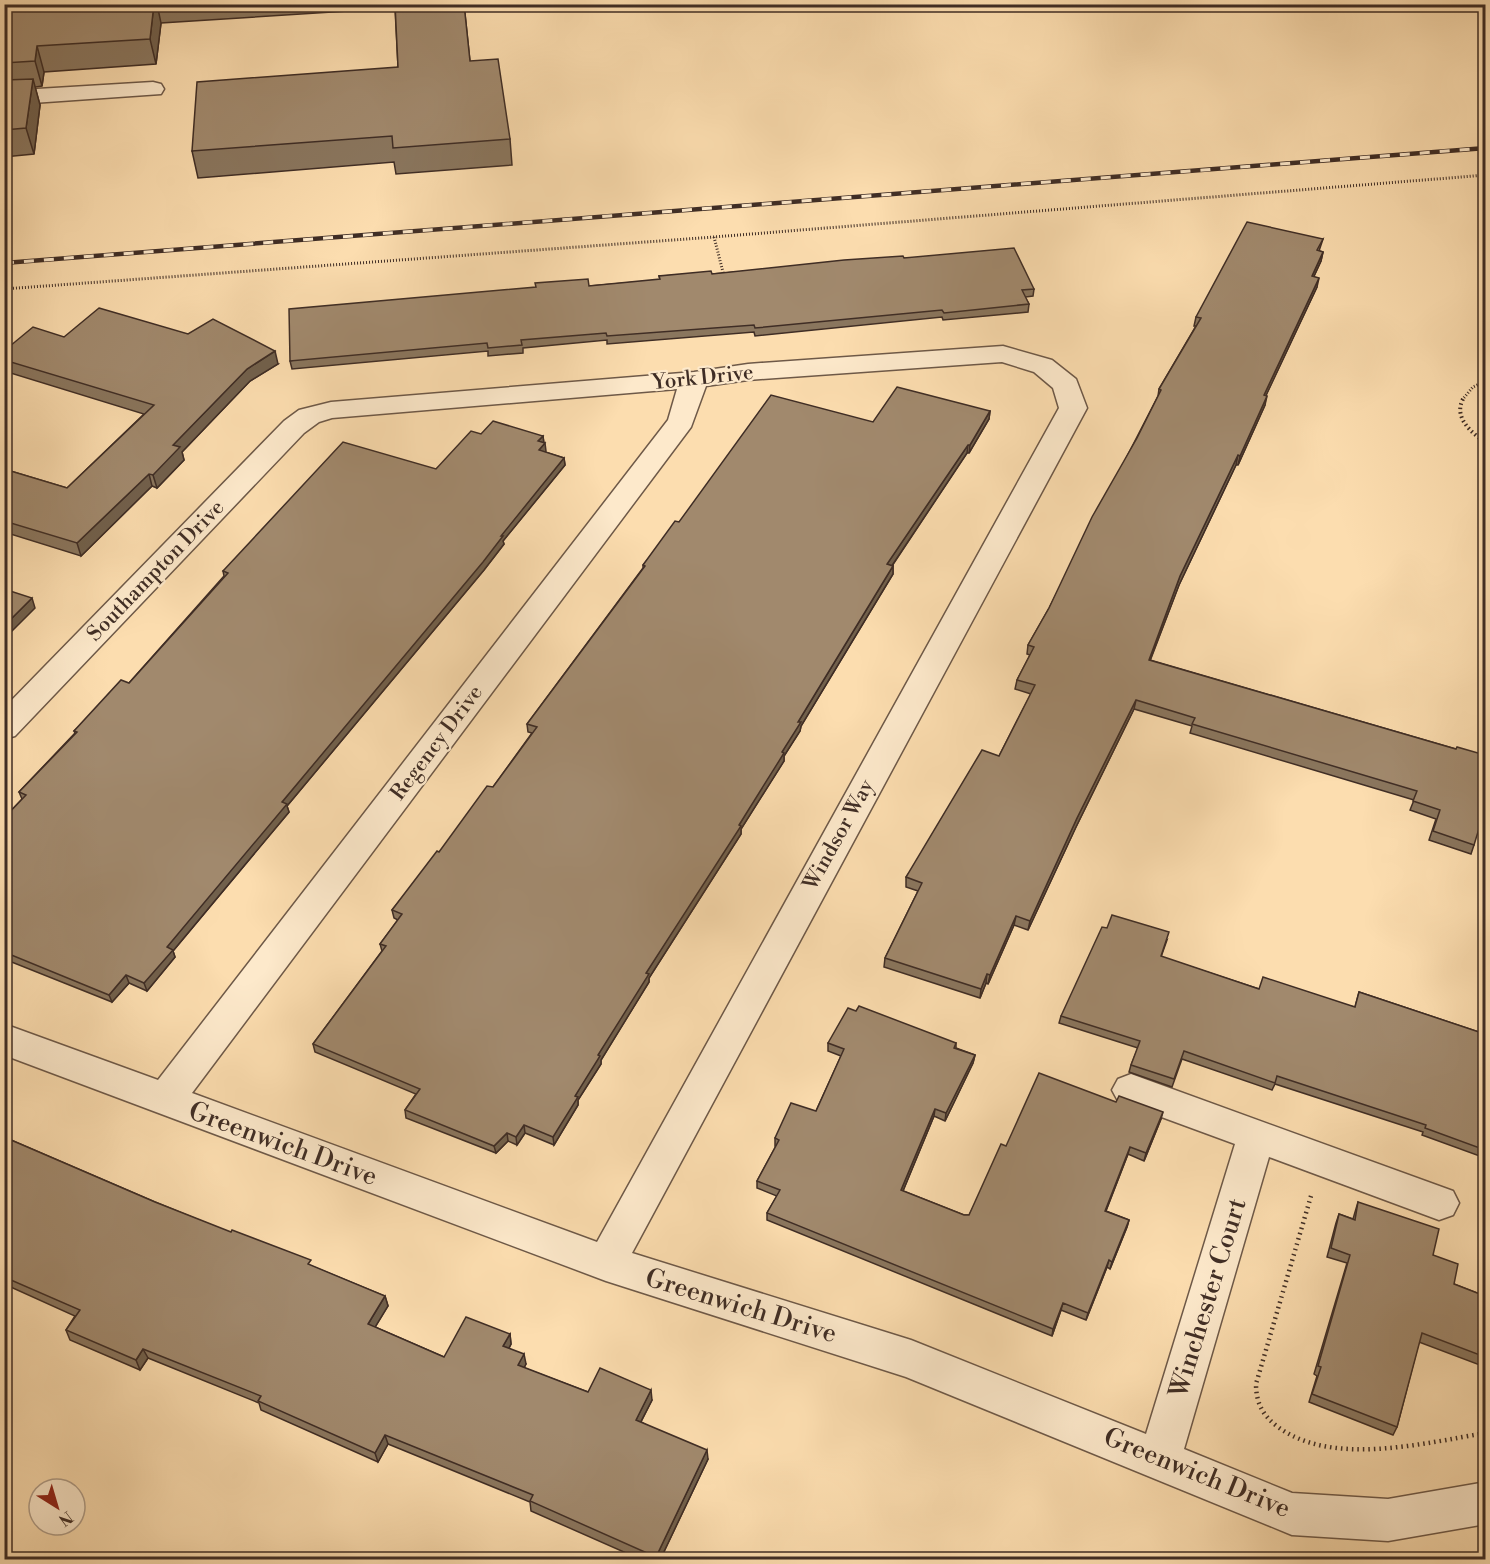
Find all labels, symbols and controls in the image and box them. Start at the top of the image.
street label: York Drive [650,360,755,396]
street label: Southampton Drive [82,495,230,647]
street label: Regency Drive [385,680,489,806]
street label: Windsor Way [797,774,880,896]
street label: Greenwich Drive [184,1095,382,1193]
street label: Winchester Court [1162,1194,1254,1403]
street label: Greenwich Drive [641,1262,841,1350]
street label: Greenwich Drive [1099,1421,1295,1525]
north arrow [27,1477,87,1537]
text: N [54,1506,76,1530]

